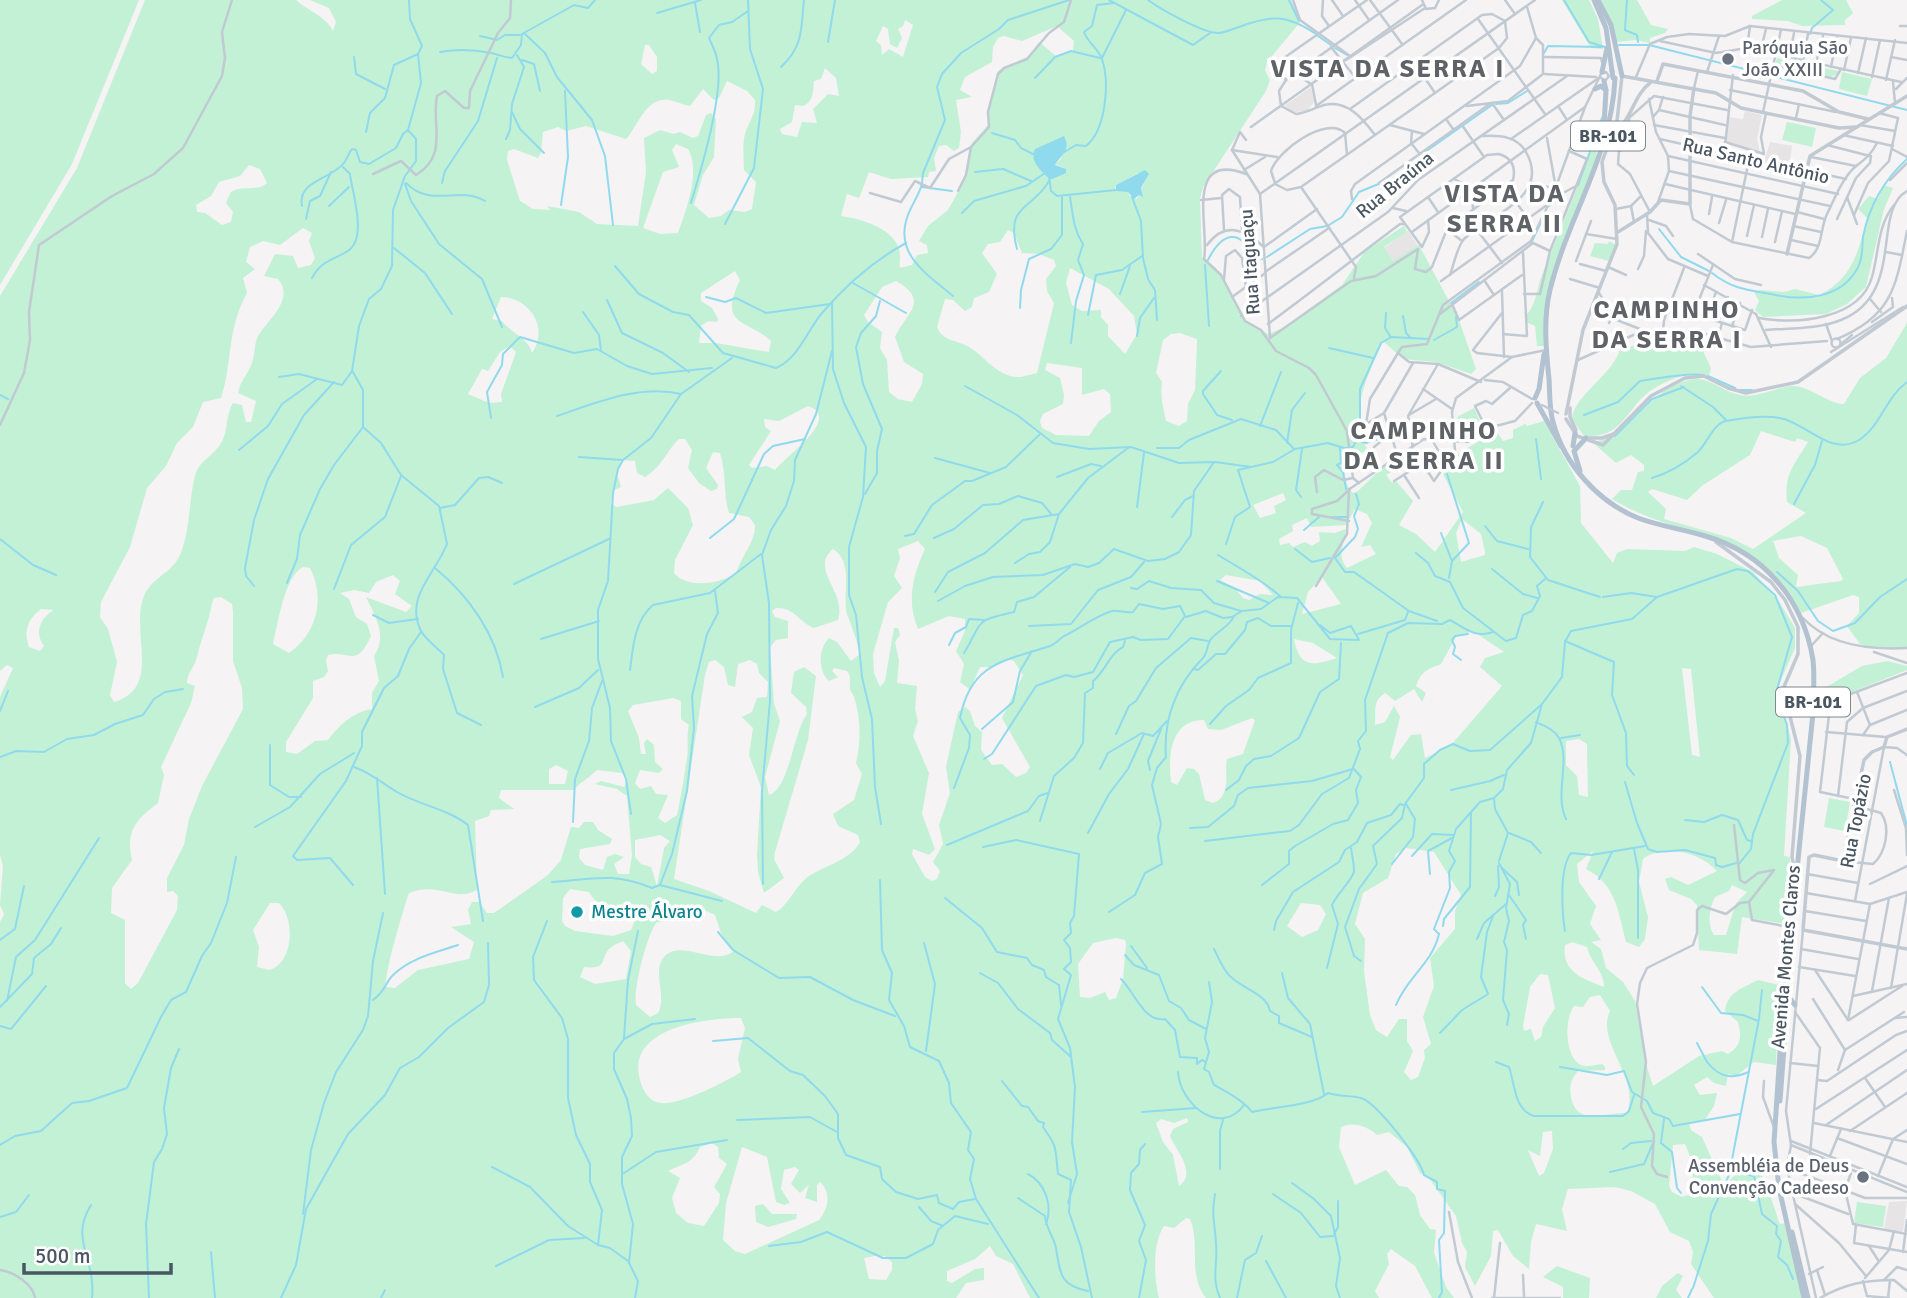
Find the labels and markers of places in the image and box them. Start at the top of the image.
place label: Paróquia São João XXIII [1742,36,1848,82]
marker: Paróquia São João XXIII [1720,51,1736,67]
place label: Mestre Álvaro [591,900,703,924]
marker: Mestre Álvaro [569,904,585,920]
place label: Assembléia de Deus Convenção Cadeeso [1688,1154,1849,1200]
marker: Assembléia de Deus Convenção Cadeeso [1855,1169,1871,1185]

